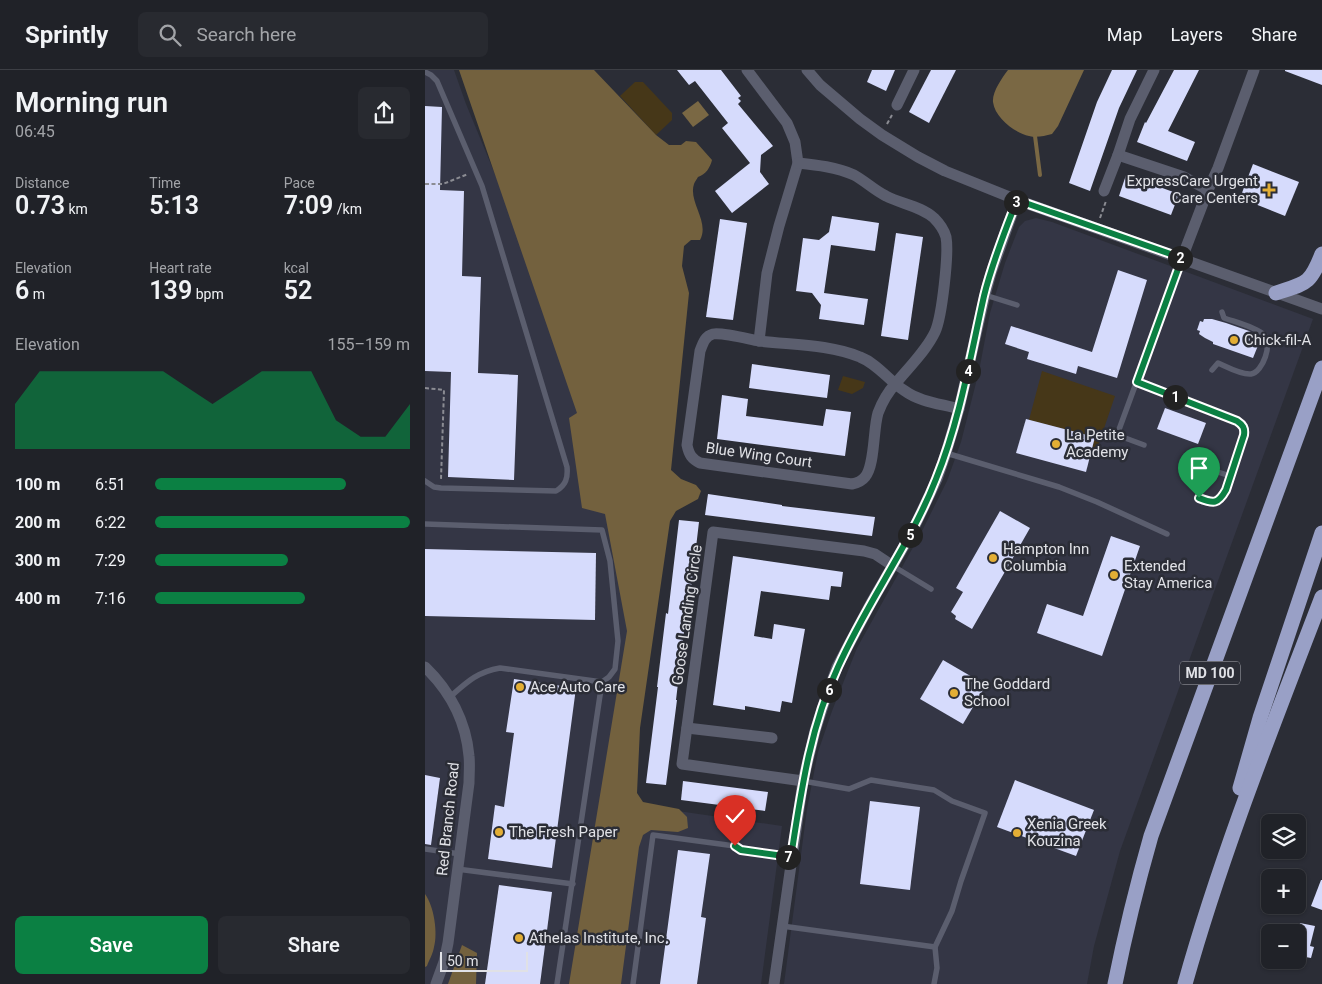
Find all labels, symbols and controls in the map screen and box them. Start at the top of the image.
search box [138,12,488,57]
text: Sprintly [25,21,108,49]
icon: search [156,21,184,49]
text: Search here [196,23,296,46]
text: Map [1107,24,1142,45]
text: Layers [1170,24,1223,45]
text: Share [1251,24,1297,45]
text: Morning run [15,86,168,119]
button: share [358,87,410,139]
text: 06:45 [15,122,55,141]
place label: ExpressCare Urgent Care Centers [1126,172,1258,207]
text: Distance [15,175,70,191]
text: Time [149,175,181,191]
text: Pace [284,175,315,191]
marker: ExpressCare Urgent Care Centers [1262,183,1276,197]
pin: 3 [1003,190,1029,214]
text: 0.73 [15,191,65,220]
text: 5:13 [149,191,199,220]
text: 7:09 [284,191,333,220]
text: 3 [1012,194,1021,210]
text: km [65,201,88,217]
text: /km [333,201,362,217]
pin: 2 [1167,246,1193,270]
text: 2 [1176,250,1185,266]
text: Elevation [15,260,72,276]
text: Heart rate [149,260,212,276]
text: kcal [284,260,309,276]
text: 6 [15,276,29,305]
text: 139 [149,276,192,305]
text: 52 [284,276,312,305]
text: m [29,286,45,302]
text: bpm [192,286,224,302]
place label: Chick-fil-A [1244,331,1311,349]
marker: Chick-fil-A [1228,334,1240,346]
text: Elevation [15,335,80,354]
text: 155–159 m [328,335,410,354]
pin: 4 [955,358,981,384]
text: 4 [964,363,973,379]
pin: 1 [1163,384,1187,410]
text: 1 [1171,389,1180,405]
place label: La Petite Academy [1066,426,1128,461]
marker: La Petite Academy [1050,438,1062,450]
street label: Blue Wing Court [705,439,813,471]
pin [1178,447,1220,498]
icon: arrive [1185,454,1213,482]
text: 100 m [15,475,60,494]
text: 6:51 [95,475,126,494]
text: 200 m [15,513,60,532]
text: 6:22 [95,513,126,532]
pin: 5 [897,522,923,548]
text: 5 [906,527,915,543]
place label: Hampton Inn Columbia [1003,540,1089,575]
street label: Goose Landing Circle [668,544,706,686]
text: 300 m [15,551,60,570]
text: 7:29 [95,551,126,570]
marker: Hampton Inn Columbia [987,552,999,564]
place label: Extended Stay America [1124,557,1212,592]
marker: Extended Stay America [1108,569,1120,581]
text: 400 m [15,589,60,608]
text: 7:16 [95,589,126,608]
road number: MD 100 [1180,662,1240,684]
place label: The Goddard School [964,675,1050,710]
place label: Ace Auto Care [530,678,625,696]
pin: 6 [817,678,841,702]
marker: Ace Auto Care [514,681,526,693]
text: 6 [825,682,834,698]
marker: The Goddard School [948,687,960,699]
street label: Red Branch Road [433,761,463,877]
pin [714,795,756,846]
icon: check [721,802,749,830]
map controls [1261,814,1306,969]
button: layers [1261,814,1306,859]
place label: Xenia Greek Kouzina [1027,815,1107,850]
place label: The Fresh Paper [509,823,618,841]
marker: The Fresh Paper [493,826,505,838]
marker: Xenia Greek Kouzina [1011,827,1023,839]
pin: 7 [775,844,801,870]
text: 7 [784,849,793,865]
button: + [1261,869,1306,914]
button: Save [15,916,208,974]
button: Share [218,916,410,974]
button: − [1261,924,1306,969]
place label: Athelas Institute, Inc. [529,929,669,947]
marker: Athelas Institute, Inc. [513,932,525,944]
scale bar [440,949,527,972]
text: 50 m [447,953,479,969]

